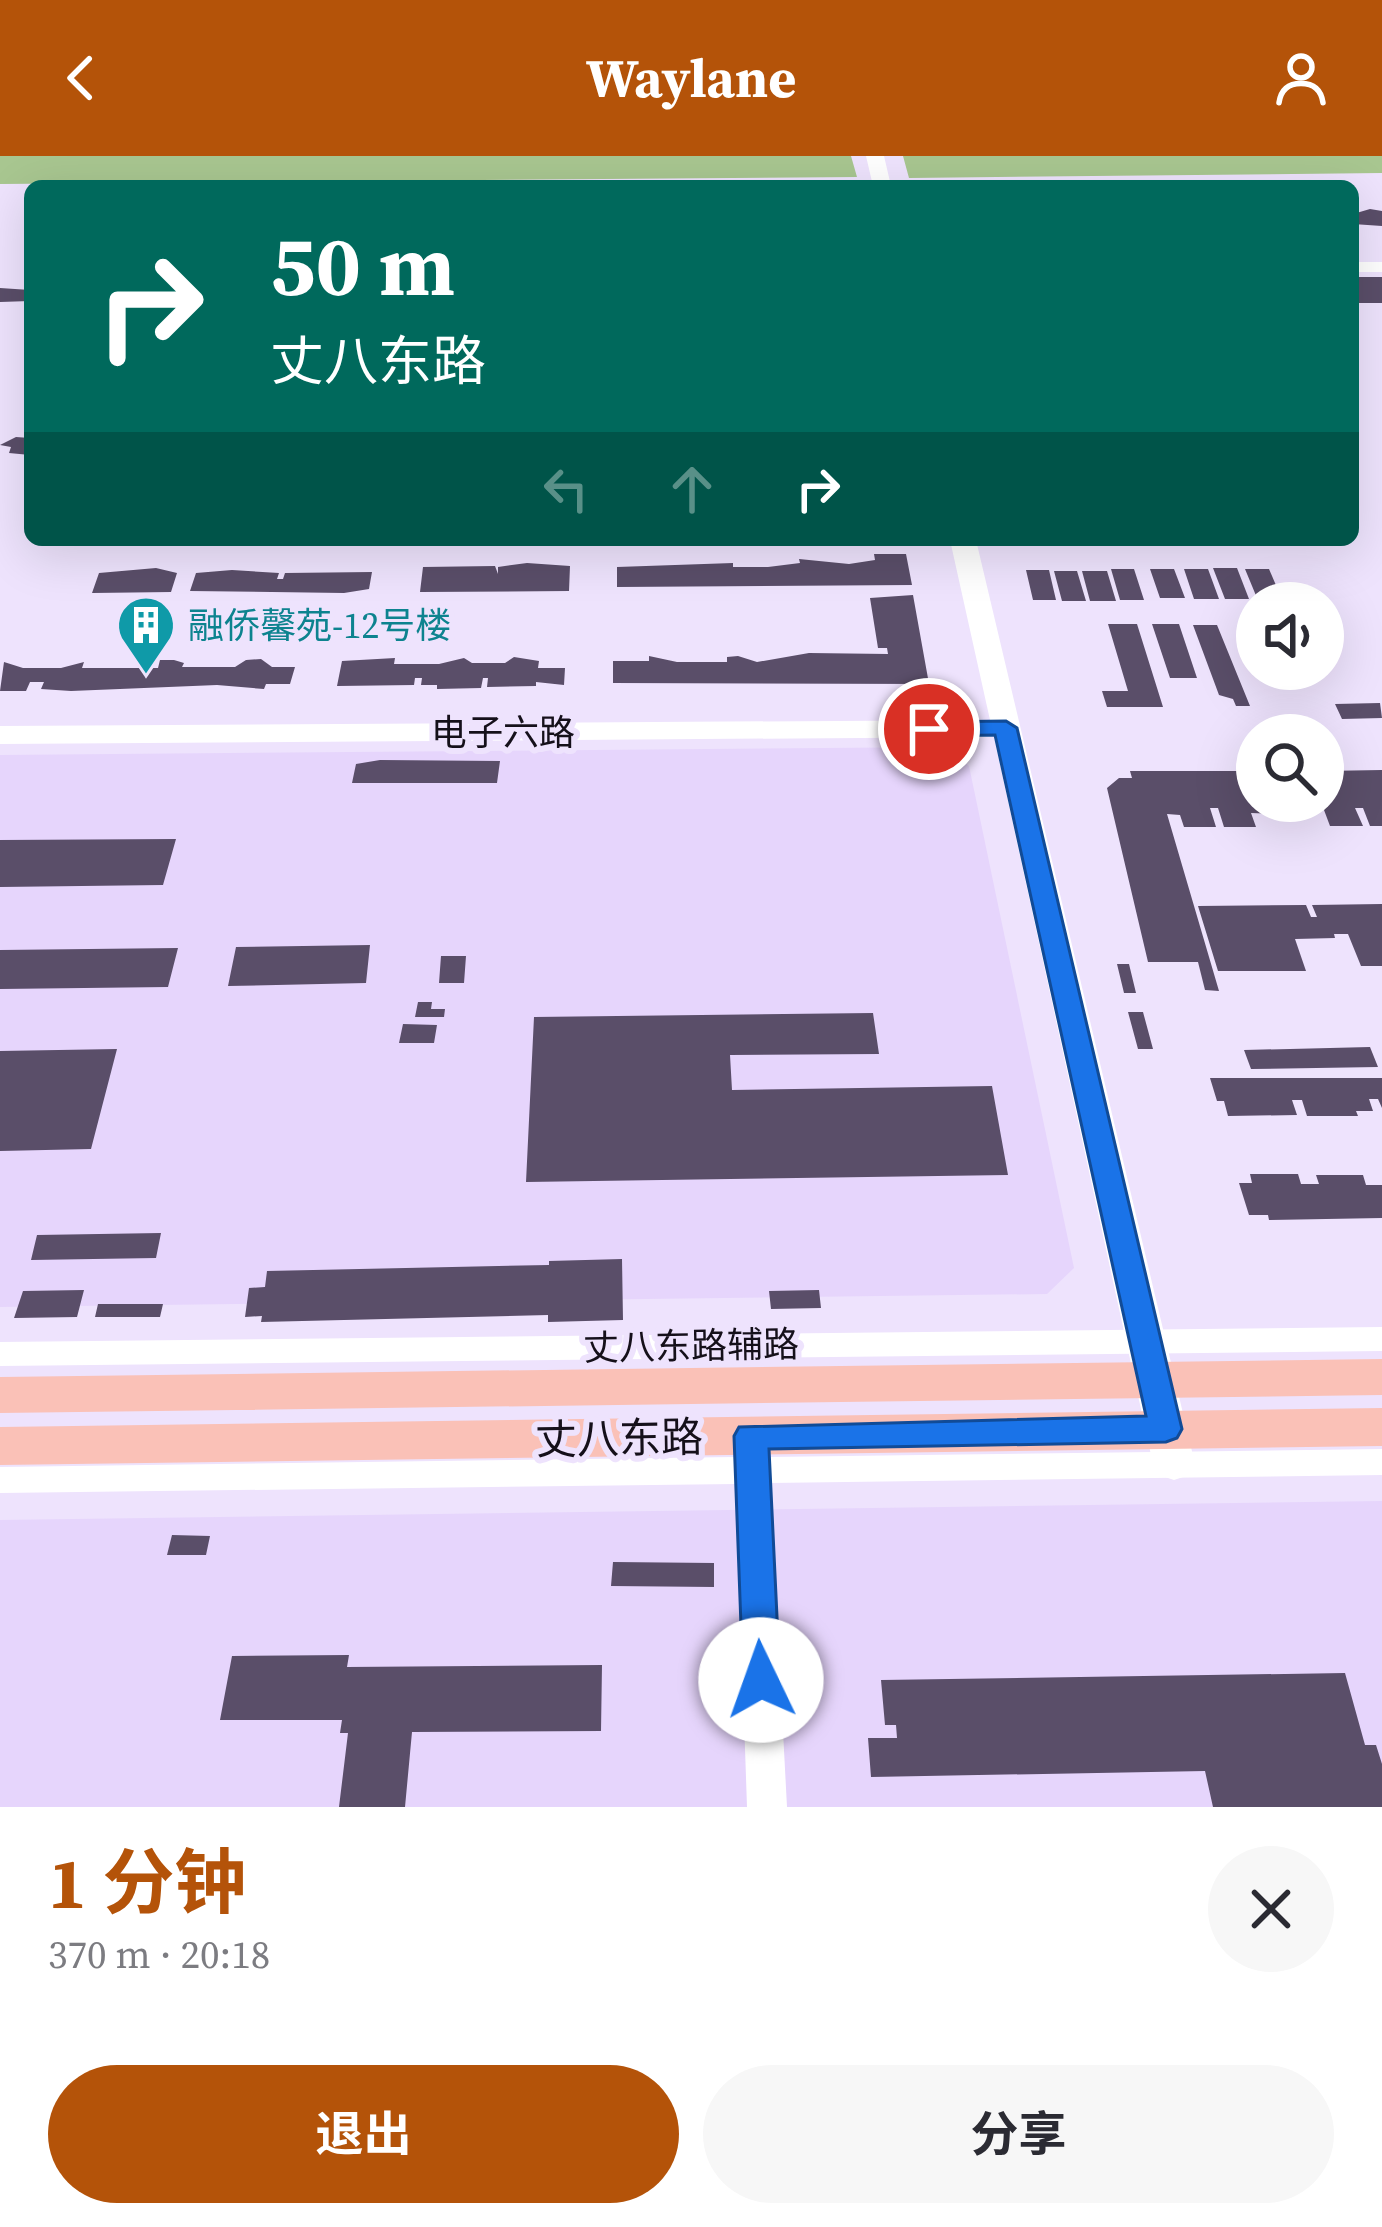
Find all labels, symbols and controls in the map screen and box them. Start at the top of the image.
text: Waylane [586,41,796,115]
icon: back [48,45,114,111]
icon: person [1268,45,1334,111]
text: 50 m [270,208,455,323]
icon: right [72,228,228,384]
text: 丈八东路 [270,324,486,398]
icon: left [533,456,599,522]
icon: ahead [659,456,725,522]
icon: right [785,456,851,522]
map controls [1236,582,1344,822]
button: sound [1236,582,1344,690]
building icon: 融侨馨苑-12号楼 [115,594,177,676]
place label: 融侨馨苑-12号楼 [188,601,451,650]
pin [878,678,980,780]
icon: arrive [896,696,962,762]
street label: 电子六路 [431,708,575,757]
button: search [1236,714,1344,822]
street label: 丈八东路辅路 [583,1320,799,1372]
street label: 丈八东路 [534,1408,704,1468]
position arrow [698,1617,824,1743]
text: 1 分钟 [48,1833,246,1932]
button: close [1208,1846,1334,1972]
text: 370 m · 20:18 [48,1928,270,1981]
button: 退出 [48,2065,679,2203]
button: 分享 [703,2065,1334,2203]

